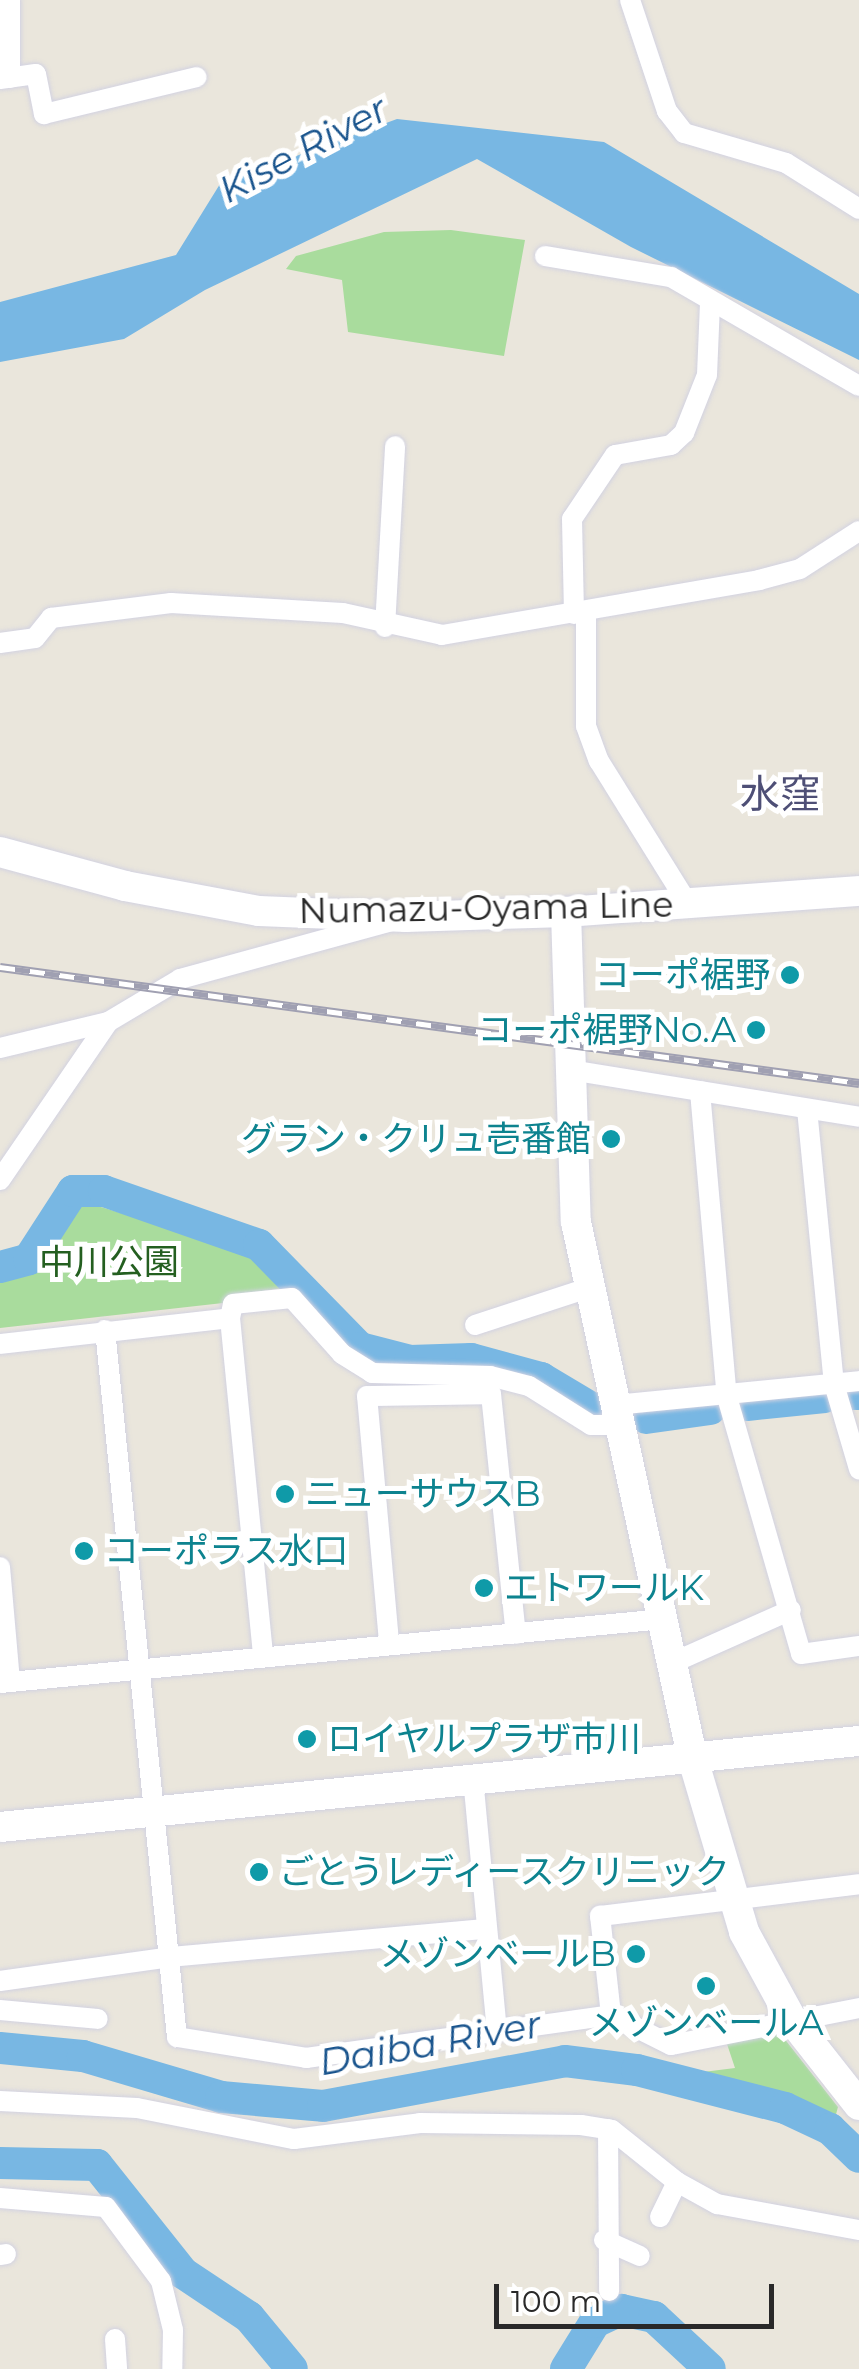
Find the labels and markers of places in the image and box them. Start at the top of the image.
place label: コーポ裾野 [595,954,770,996]
marker: コーポ裾野 [779,964,801,986]
place label: コーポ裾野No.A [477,1009,736,1051]
marker: コーポ裾野No.A [745,1019,767,1041]
place label: グラン・クリュ壱番館 [241,1118,591,1160]
marker: グラン・クリュ壱番館 [600,1128,622,1150]
place label: ニューサウスB [305,1473,541,1515]
marker: ニューサウスB [274,1483,296,1505]
place label: コーポラス水口 [104,1530,349,1572]
marker: コーポラス水口 [73,1540,95,1562]
place label: エトワールK [504,1567,704,1609]
marker: エトワールK [473,1577,495,1599]
place label: ロイヤルプラザ市川 [327,1718,642,1760]
marker: ロイヤルプラザ市川 [296,1728,318,1750]
place label: ごとうレディースクリニック [279,1851,734,1893]
marker: ごとうレディースクリニック [248,1861,270,1883]
place label: メゾンベールB [380,1933,616,1975]
marker: メゾンベールB [625,1943,647,1965]
marker: メゾンベールA [695,1975,717,1997]
place label: メゾンベールA [588,2002,824,2044]

